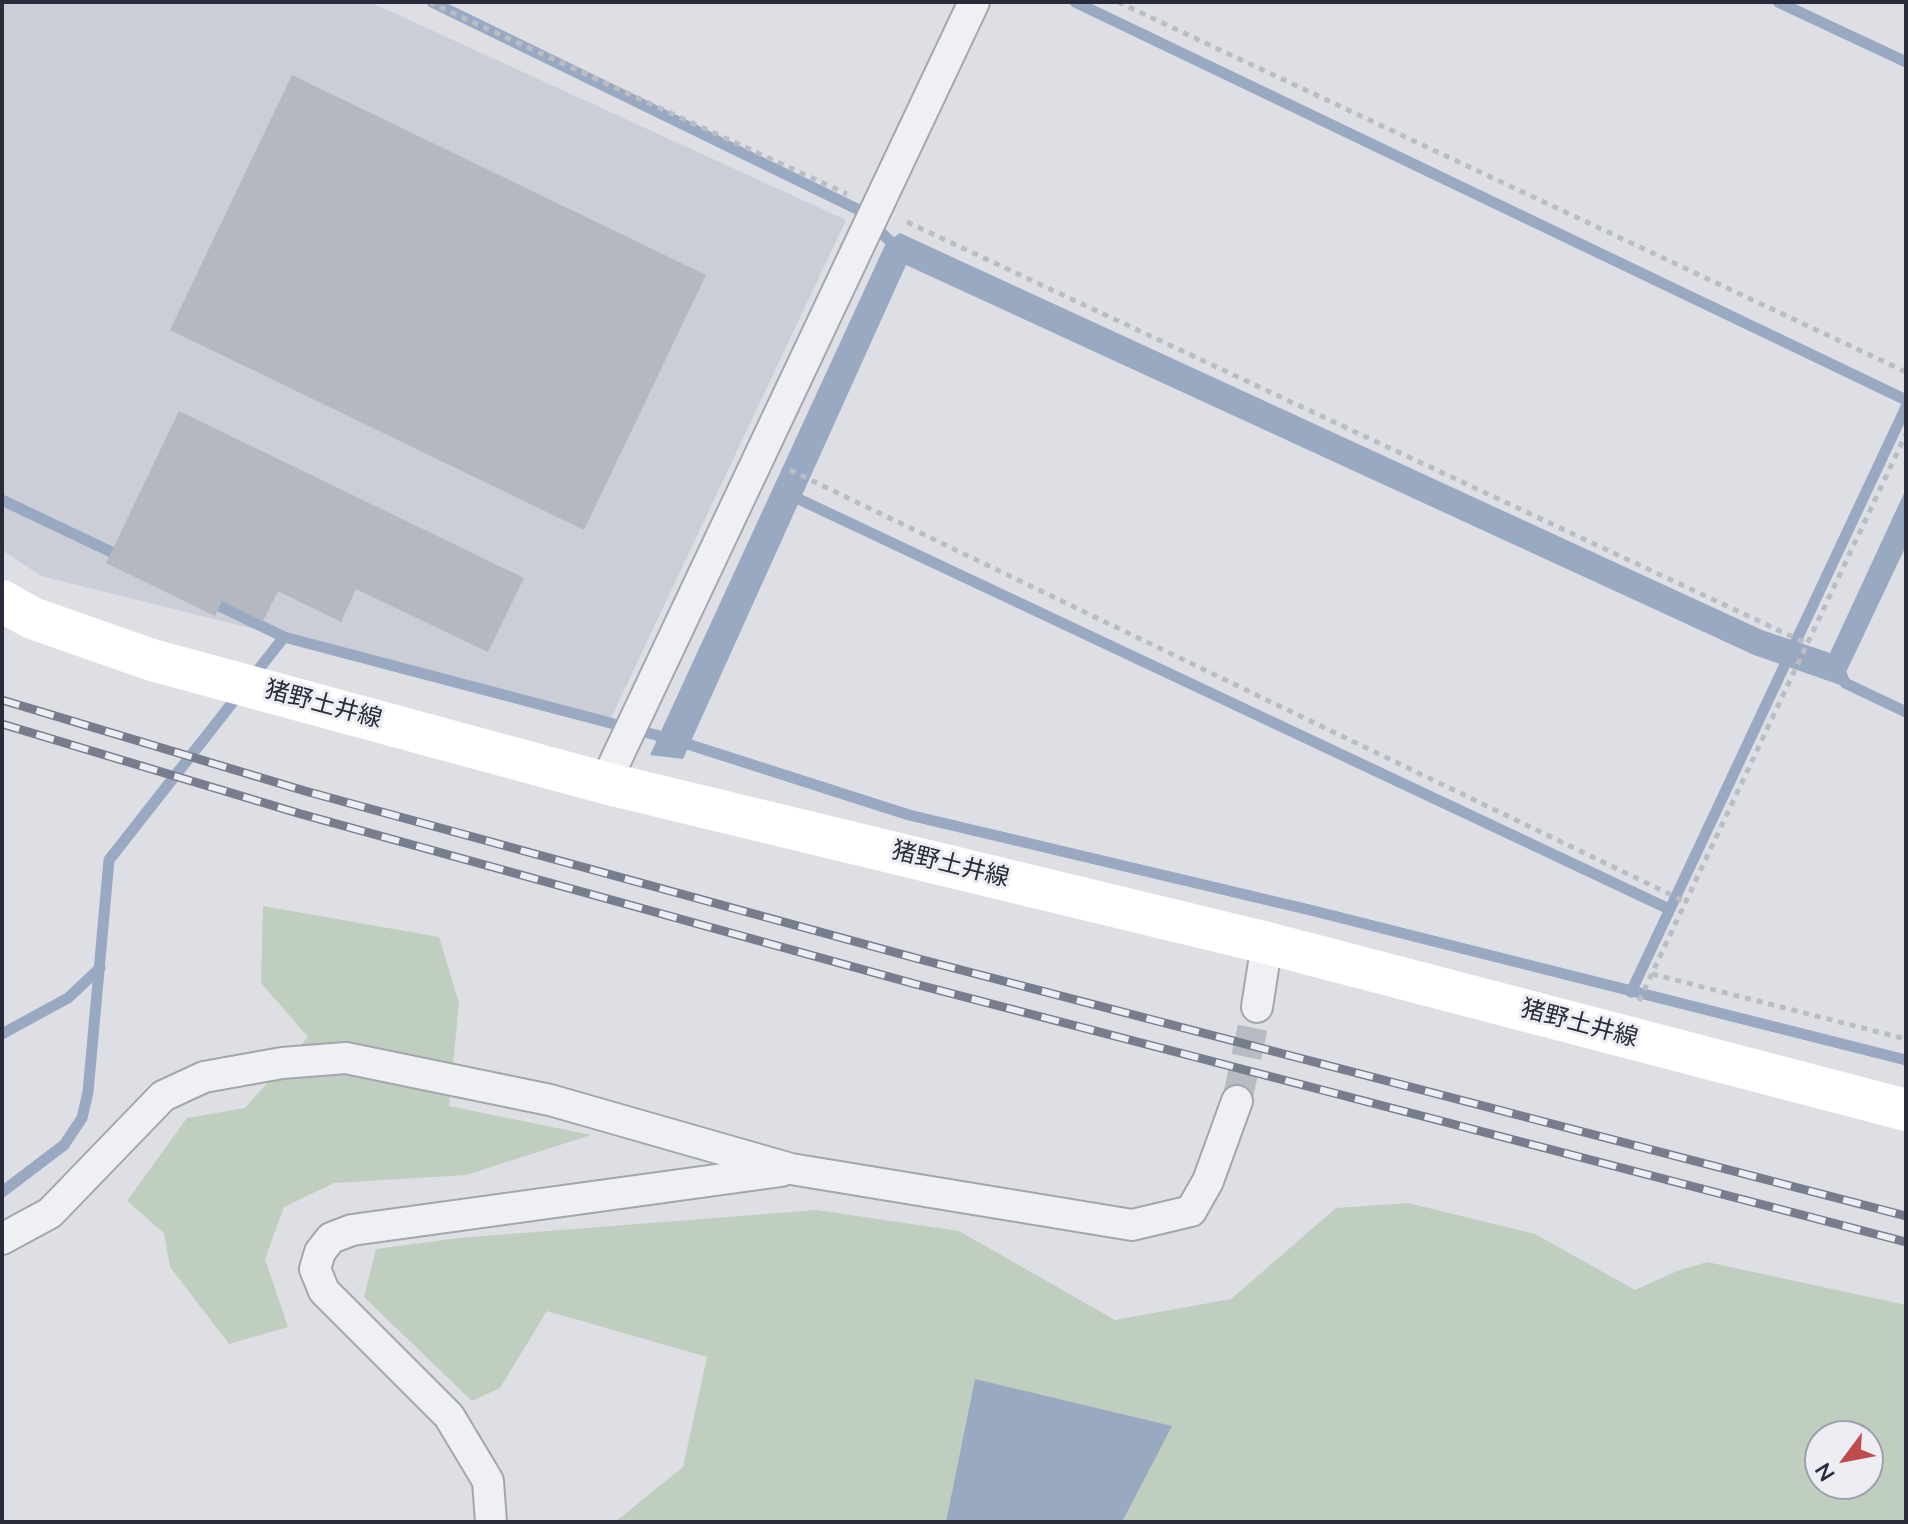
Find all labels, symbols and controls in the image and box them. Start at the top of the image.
street label: 猪野土井線 [261,677,385,735]
street label: 猪野土井線 [888,838,1012,894]
street label: 猪野土井線 [1517,996,1641,1054]
north arrow [1804,1420,1884,1500]
text: N [1808,1457,1842,1487]

